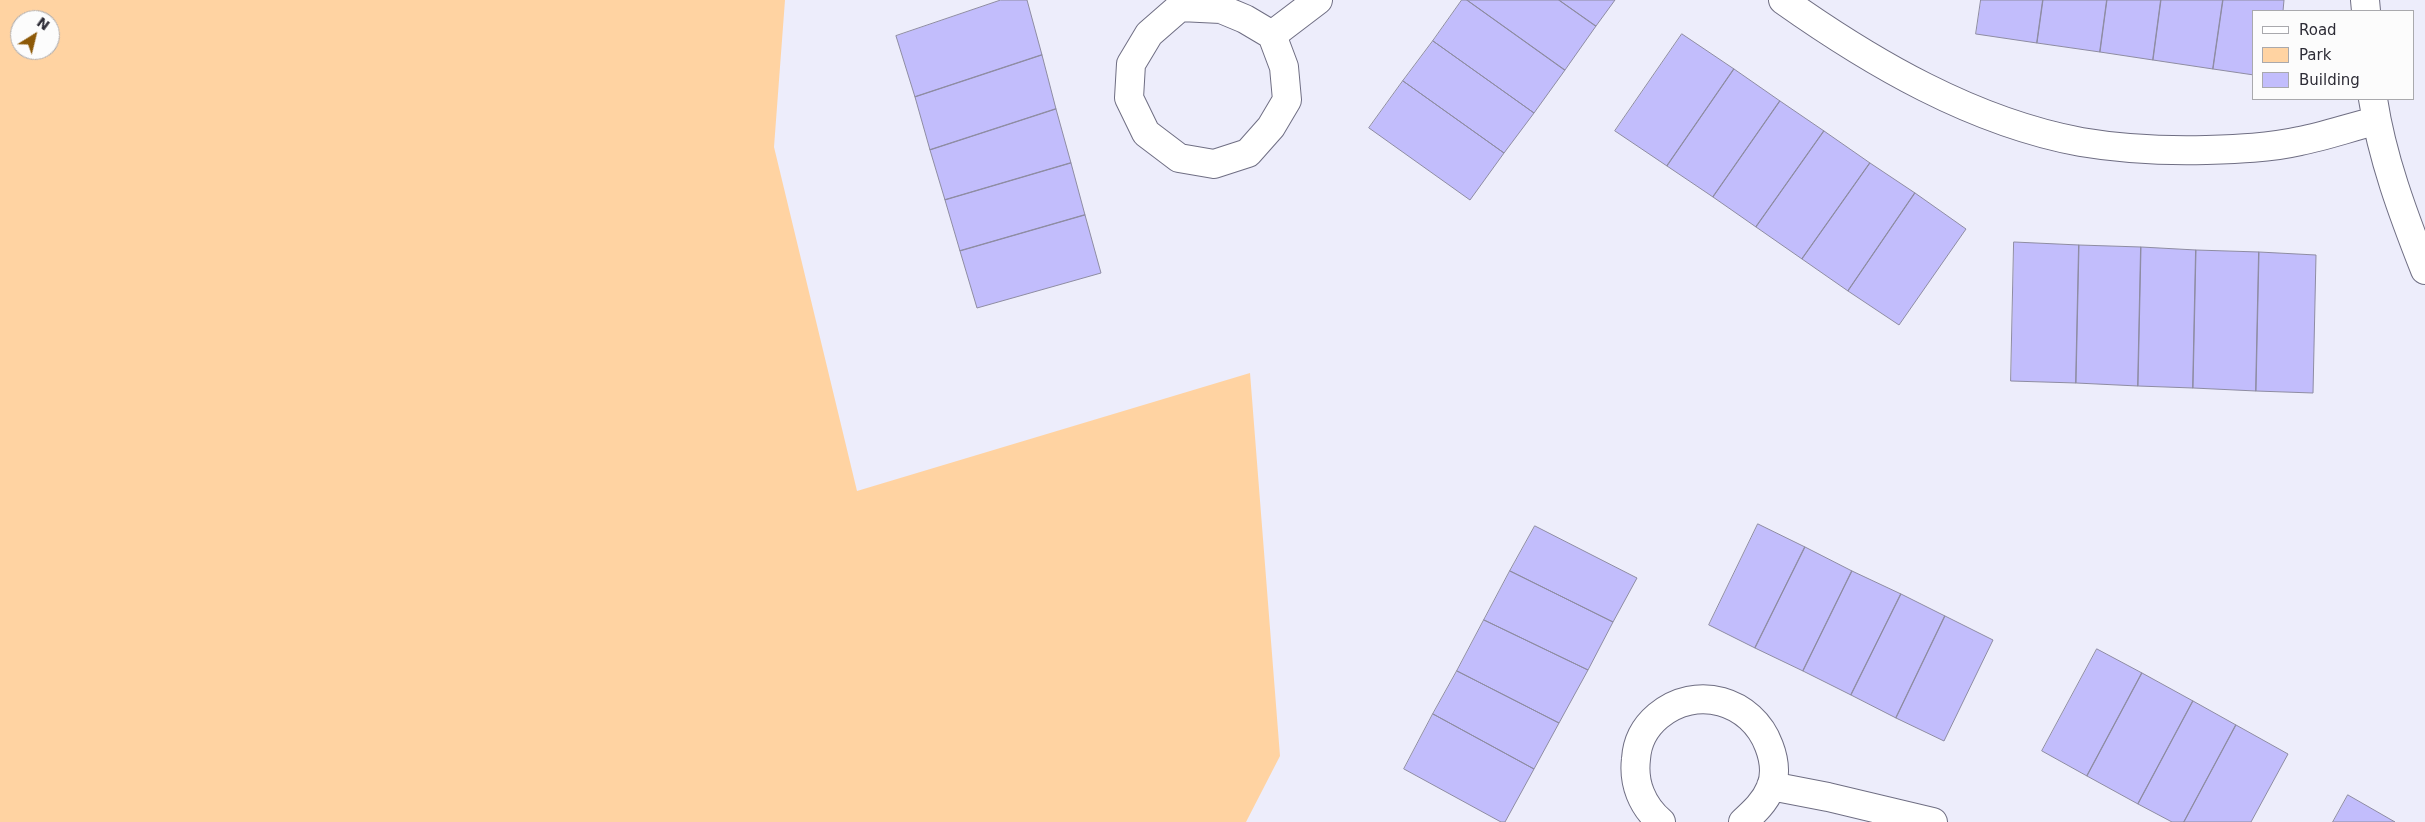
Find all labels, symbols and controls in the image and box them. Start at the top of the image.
north arrow [10,10,60,60]
legend [2252,10,2415,100]
text: N [34,14,53,34]
text: Road [2299,21,2337,39]
text: Park [2299,46,2331,64]
text: Building [2299,71,2360,89]

